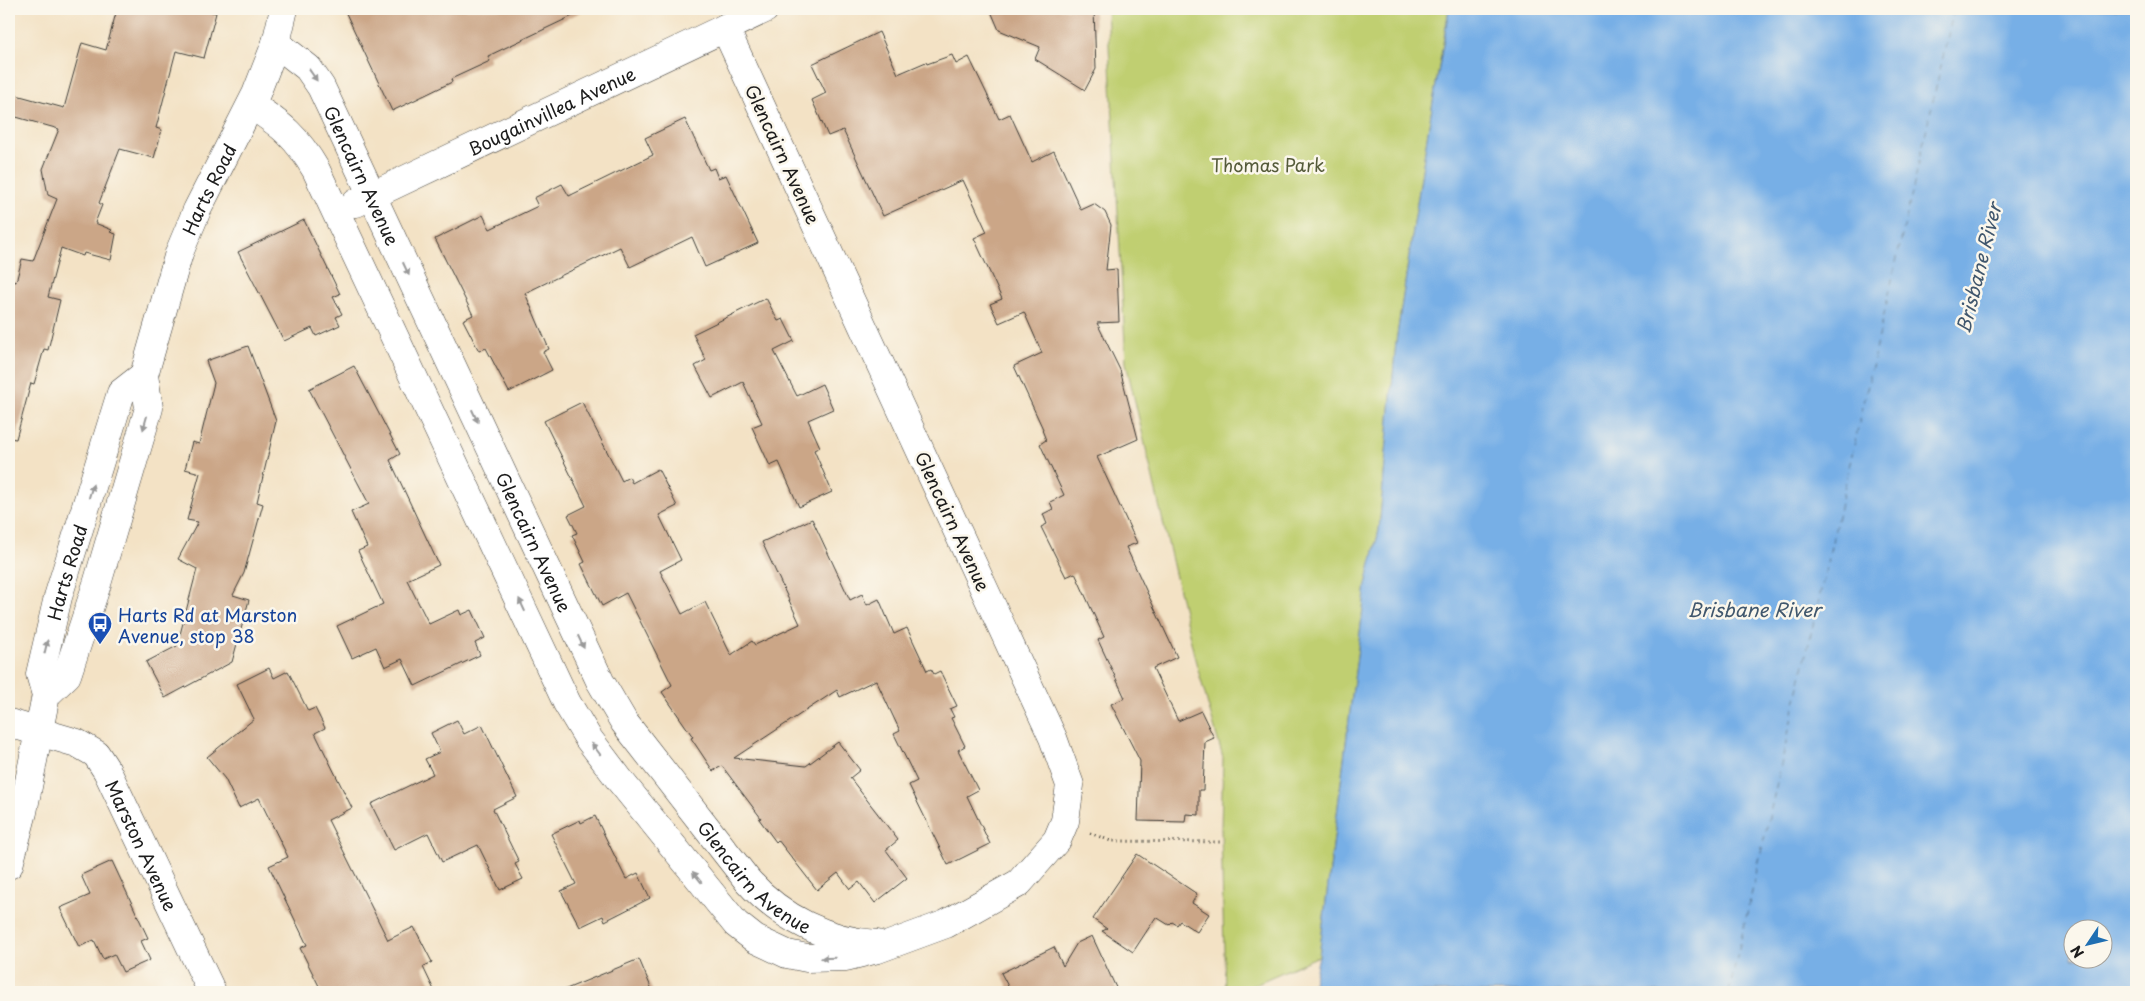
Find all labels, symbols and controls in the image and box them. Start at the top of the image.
street label: Bougainvillea Avenue [463,59,640,162]
one-way arrow [308,68,318,82]
street label: Glencairn Avenue [739,80,827,229]
street label: Glencairn Avenue [318,101,407,250]
street label: Harts Road [175,139,242,239]
park label: Thomas Park [1211,151,1325,178]
water label: Brisbane River [1948,197,2009,336]
one-way arrow [402,261,410,276]
one-way arrow [472,409,480,423]
one-way arrow [140,416,148,431]
street label: Glencairn Avenue [909,447,997,596]
street label: Glencairn Avenue [490,467,579,616]
one-way arrow [87,484,95,499]
street label: Harts Road [40,521,93,623]
water label: Brisbane River [1687,595,1824,623]
one-way arrow [517,598,526,613]
place label: Harts Rd at Marston Avenue, stop 38 [118,601,297,649]
bus stop icon: Harts Rd at Marston Avenue, stop 38 [87,611,113,645]
one-way arrow [578,635,586,649]
one-way arrow [42,640,50,655]
one-way arrow [591,742,601,756]
street label: Marston Avenue [99,775,185,915]
street label: Glencairn Avenue [692,814,816,939]
one-way arrow [691,871,702,884]
north arrow [2062,918,2112,968]
text: N [2065,941,2089,962]
one-way arrow [820,954,836,962]

